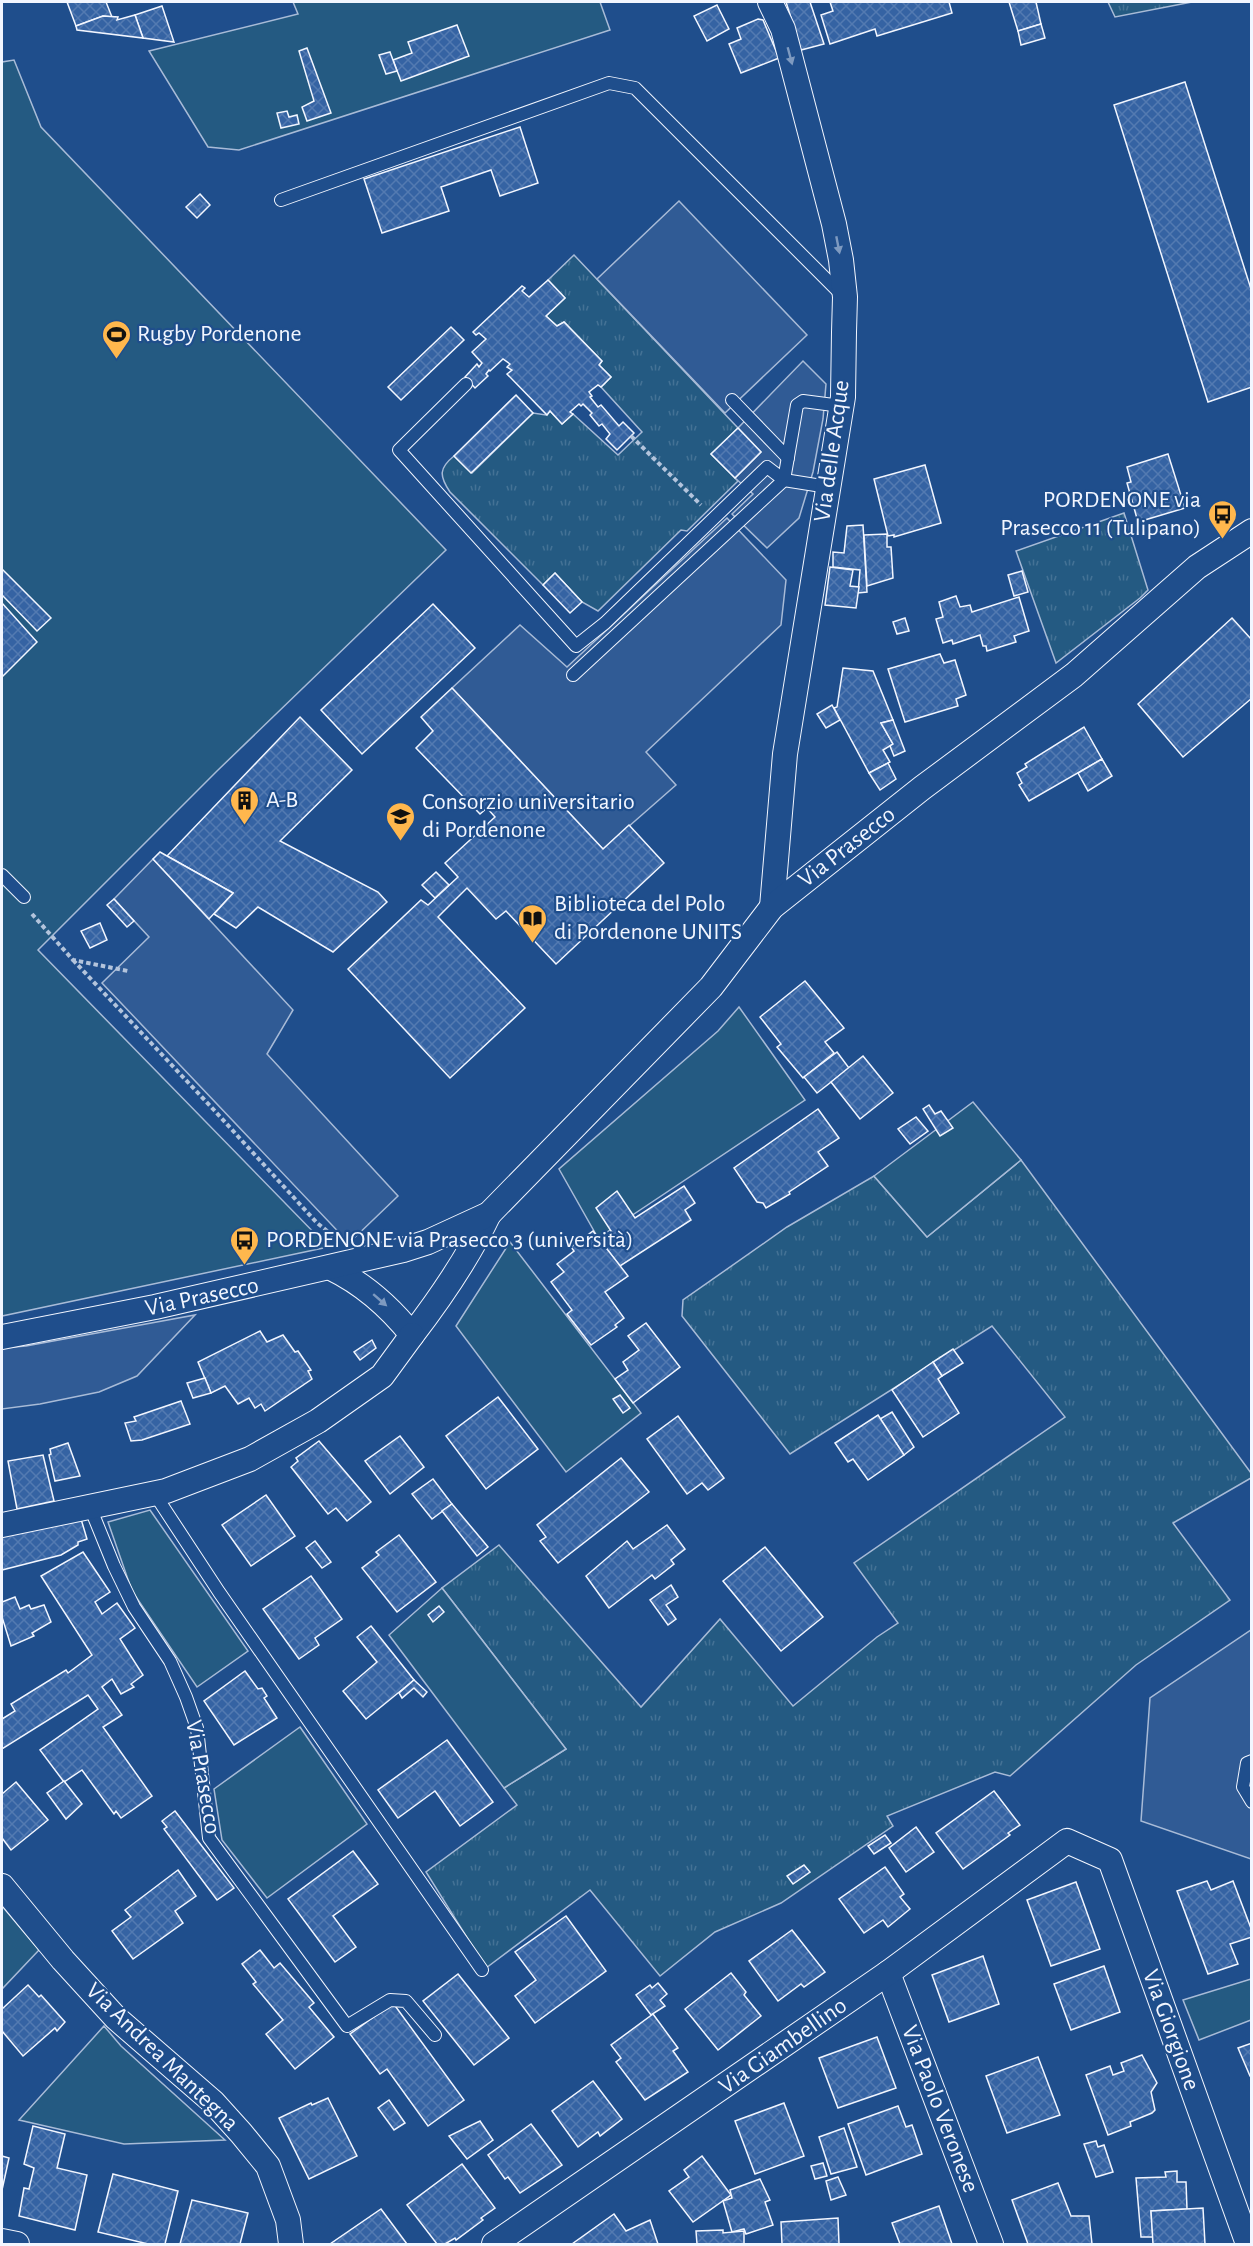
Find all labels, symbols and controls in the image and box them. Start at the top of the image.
one-way arrow [786,47,795,65]
one-way arrow [834,236,843,255]
sports icon: Rugby Pordenone [100,318,132,360]
place label: Rugby Pordenone [137,322,302,346]
street label: Via delle Acque [810,379,854,523]
place label: PORDENONE via Prasecco 11 (Tulipano) [1000,488,1201,540]
bus stop icon: PORDENONE via Prasecco 11 (Tulipano) [1206,498,1238,540]
building icon: A-B [229,784,261,826]
place label: A-B [266,788,298,812]
place label: Consorzio universitario di Pordenone [422,790,635,842]
school or university icon: Consorzio universitario di Pordenone [385,800,417,842]
street label: Via Prasecco [794,802,900,892]
place label: Biblioteca del Polo di Pordenone UNITS [554,892,742,944]
library icon: Biblioteca del Polo di Pordenone UNITS [517,902,549,944]
bus stop icon: PORDENONE via Prasecco 3 (università) [229,1224,261,1266]
place label: PORDENONE via Prasecco 3 (università) [266,1228,634,1252]
street label: Via Prasecco [143,1273,261,1321]
one-way arrow [372,1293,387,1306]
street label: Via Prasecco [181,1718,225,1836]
street label: Via Giorgione [1138,1967,1204,2093]
street label: Via Andrea Mantegna [81,1978,243,2136]
street label: Via Giambellino [715,1993,851,2099]
street label: Via Paolo Veronese [897,2022,983,2196]

